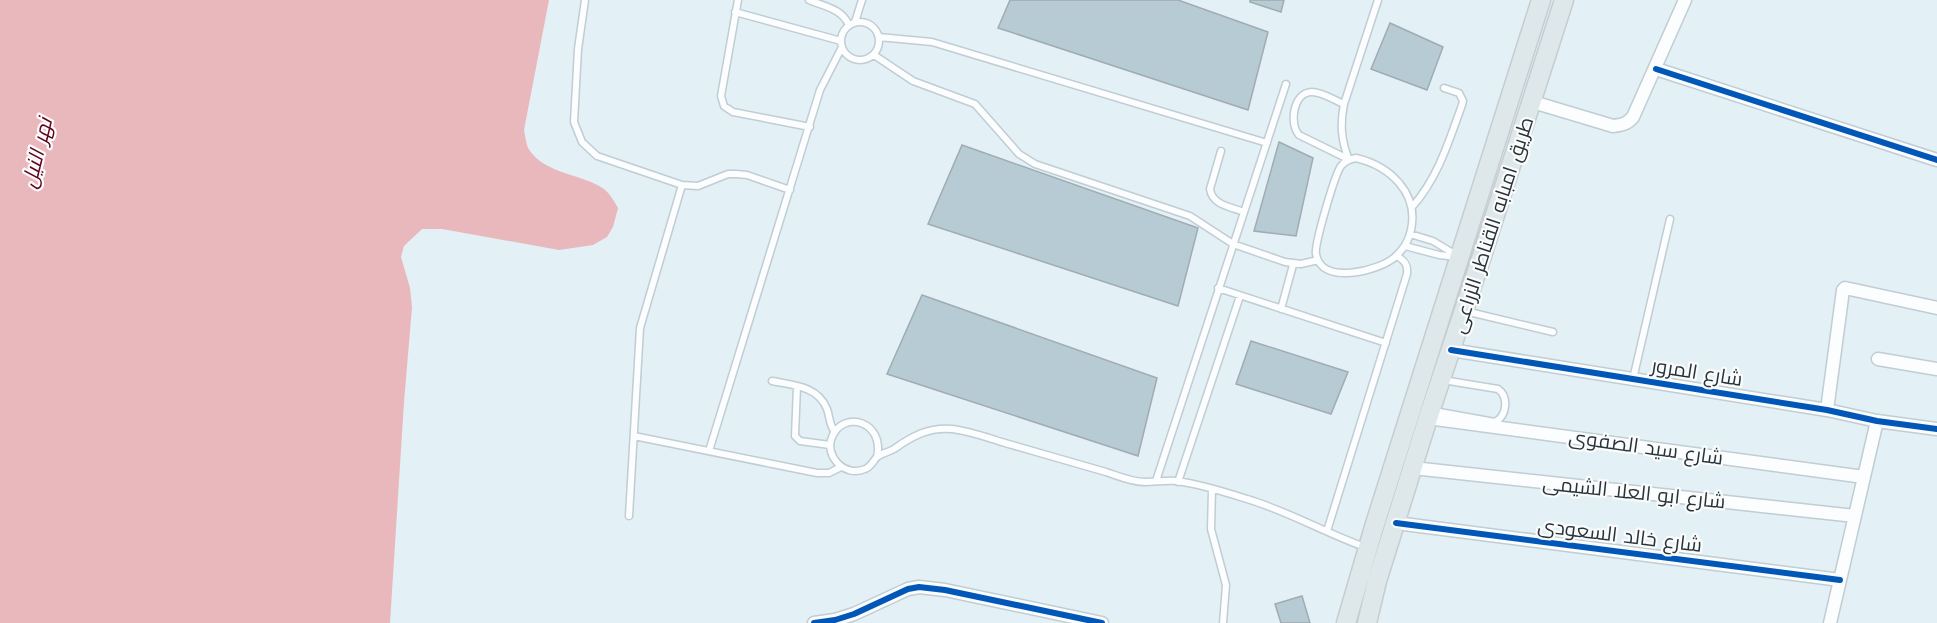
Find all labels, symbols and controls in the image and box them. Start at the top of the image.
water label: نهر النيل [16,113,59,191]
street label: طريق امبابه القناطر الزراعى [1446,114,1539,337]
street label: شارع المرور [1648,353,1744,393]
street label: شارع سيد الصفوى [1567,424,1725,472]
street label: شارع ابو العلا الشيمى [1541,470,1727,516]
street label: شارع خالد السعودى [1536,513,1704,559]

